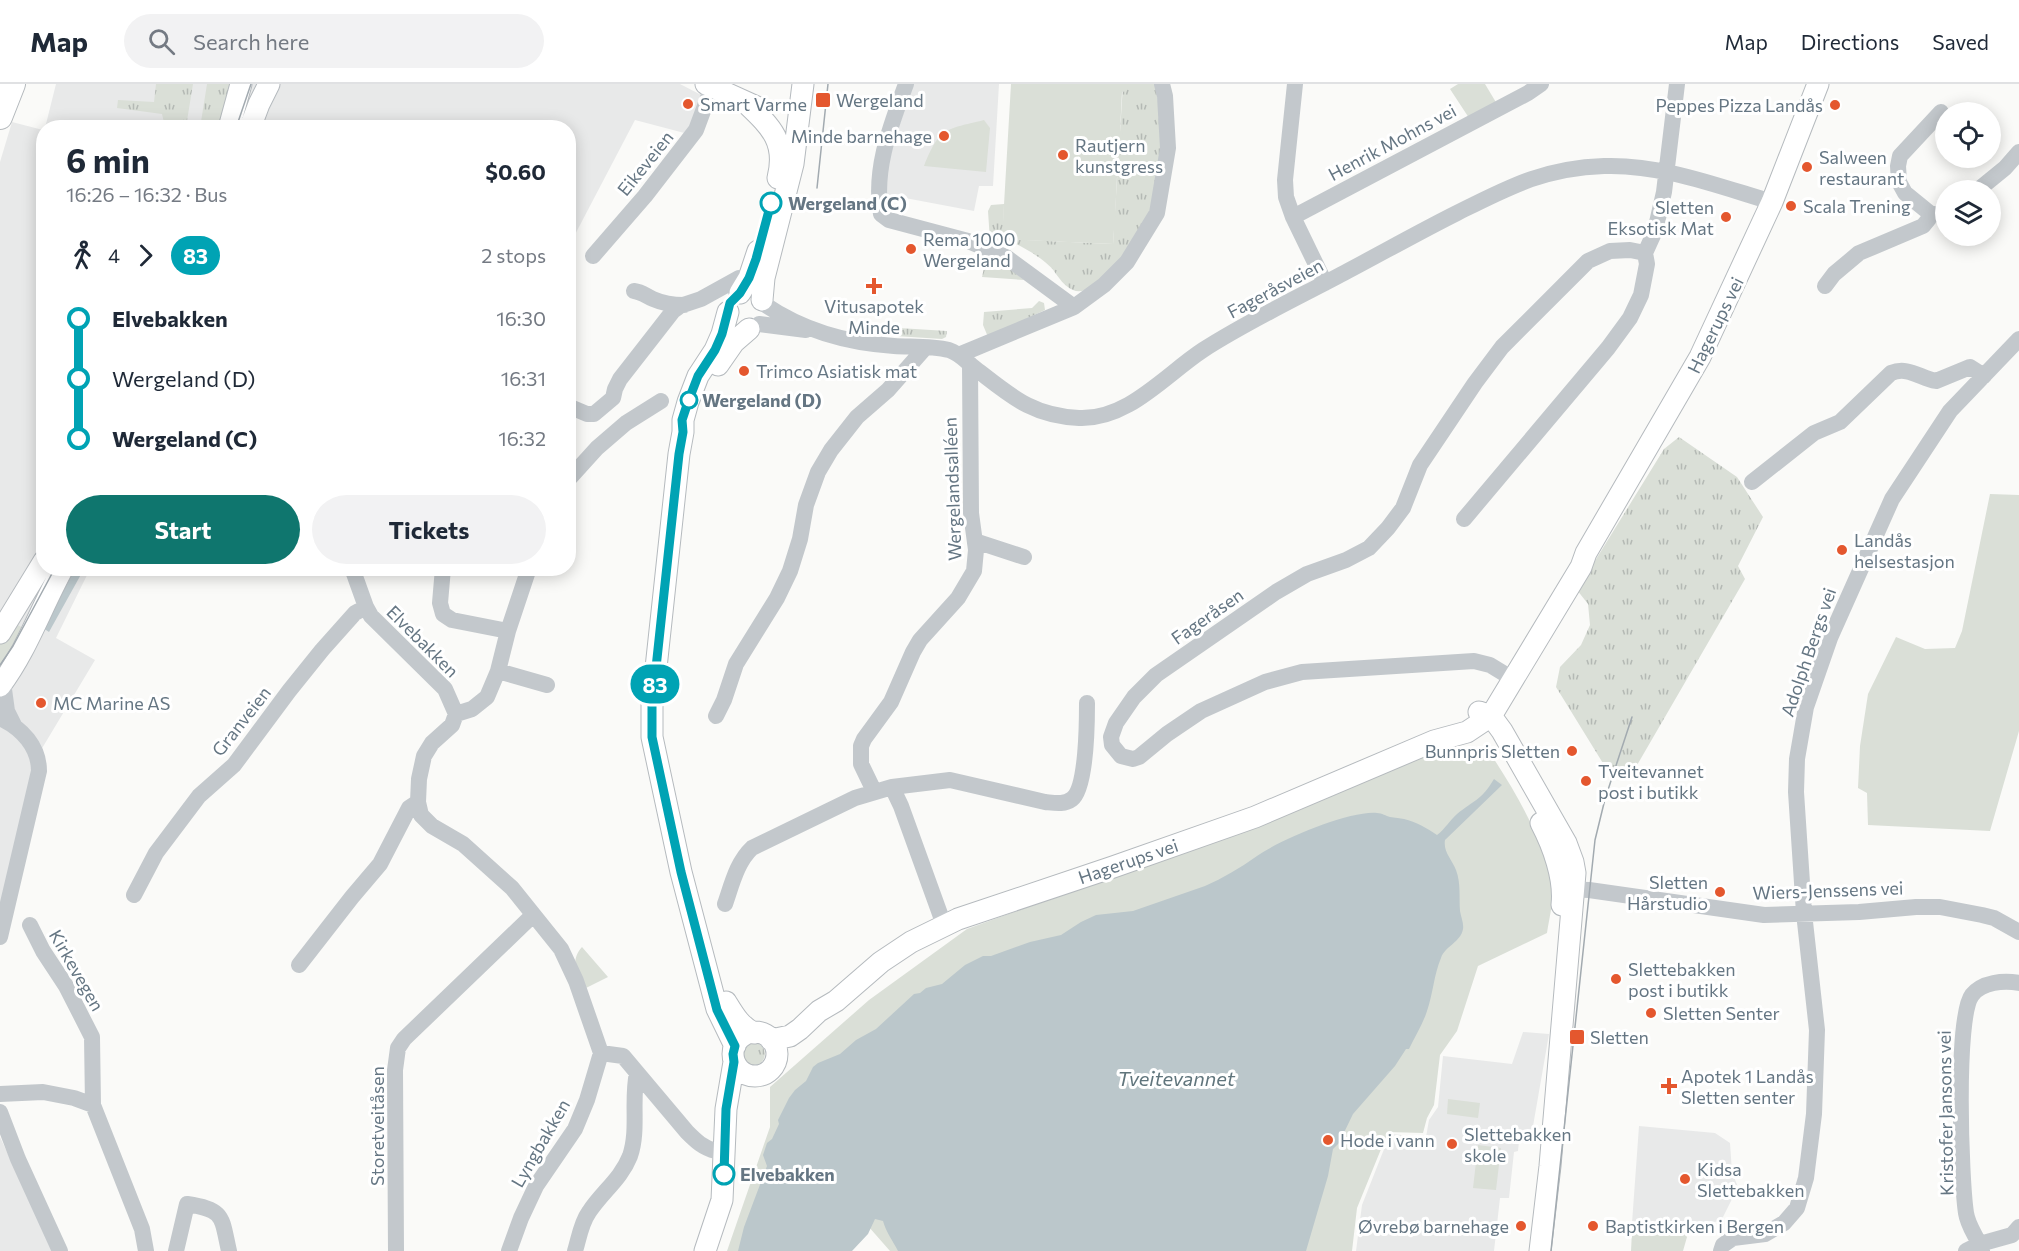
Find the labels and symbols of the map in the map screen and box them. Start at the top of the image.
place label: Wergeland [836,89,924,111]
marker: Wergeland [814,91,832,109]
place label: Smart Varme [700,93,807,115]
place label: Peppes Pizza Landås [1655,94,1823,116]
marker: Smart Varme [681,97,695,111]
marker: Peppes Pizza Landås [1828,98,1842,112]
street label: Henrik Mohns vei [1324,99,1460,185]
place label: Minde barnehage [791,125,932,147]
street label: Eikeveien [612,126,678,200]
marker: Minde barnehage [937,129,951,143]
place label: Rautjern kunstgress [1075,134,1163,177]
place label: Salween restaurant [1819,146,1904,189]
marker: Rautjern kunstgress [1056,148,1070,162]
marker: Salween restaurant [1800,160,1814,174]
marker: Wergeland (C) [760,192,782,214]
place label: Wergeland (C) [788,192,907,214]
place label: Scala Trening [1803,195,1911,217]
place label: Sletten Eksotisk Mat [1607,196,1714,239]
marker: Scala Trening [1784,199,1798,213]
marker: Sletten Eksotisk Mat [1719,210,1733,224]
place label: Rema 1000 Wergeland [923,228,1015,271]
marker: Rema 1000 Wergeland [904,242,918,256]
street label: Fageråsveien [1223,253,1327,323]
street label: Hagerups vei [1682,273,1748,377]
marker: Vitusapotek Minde [867,279,881,293]
place label: Vitusapotek Minde [824,295,924,338]
place label: Trimco Asiatisk mat [756,360,917,382]
marker: Trimco Asiatisk mat [737,364,751,378]
place label: Wergeland (D) [702,389,822,411]
marker: Wergeland (D) [680,391,698,409]
street label: Wergelandsalléen [939,417,965,561]
place label: Landås helsestasjon [1854,529,1955,572]
marker: Landås helsestasjon [1835,543,1849,557]
street label: Fageråsen [1167,583,1247,649]
street label: Adolph Bergs vei [1776,585,1840,719]
street label: Elvebakken [382,600,464,682]
line badge: 83 [628,664,682,704]
street label: Granveien [207,682,275,760]
place label: MC Marine AS [53,692,170,714]
marker: MC Marine AS [34,696,48,710]
place label: Bunnpris Sletten [1425,740,1560,762]
marker: Bunnpris Sletten [1565,744,1579,758]
place label: Tveitevannet post i butikk [1598,760,1704,803]
marker: Tveitevannet post i butikk [1579,774,1593,788]
street label: Hagerups vei [1075,834,1181,888]
place label: Sletten Hårstudio [1627,871,1708,914]
street label: Wiers-Jenssens vei [1752,876,1904,904]
marker: Sletten Hårstudio [1713,885,1727,899]
street label: Kirkevegen [45,925,109,1015]
place label: Slettebakken post i butikk [1628,958,1736,1001]
marker: Slettebakken post i butikk [1609,972,1623,986]
place label: Sletten Senter [1663,1002,1780,1024]
marker: Sletten Senter [1644,1006,1658,1020]
place label: Sletten [1590,1026,1649,1048]
marker: Sletten [1568,1028,1586,1046]
street label: Kristofer Jansons vei [1933,1030,1957,1196]
place label: Apotek 1 Landås Sletten senter [1681,1065,1814,1108]
street label: Storetveitåsen [366,1066,388,1186]
water label: Tveitevannet [1117,1066,1236,1090]
marker: Apotek 1 Landås Sletten senter [1662,1079,1676,1093]
street label: Lyngbakken [506,1095,574,1191]
place label: Slettebakken skole [1464,1123,1572,1166]
place label: Hode i vann [1340,1129,1435,1151]
marker: Hode i vann [1321,1133,1335,1147]
marker: Slettebakken skole [1445,1137,1459,1151]
place label: Kidsa Slettebakken [1697,1158,1805,1201]
marker: Elvebakken [713,1163,735,1185]
place label: Elvebakken [740,1163,835,1185]
marker: Kidsa Slettebakken [1678,1172,1692,1186]
place label: Øvrebø barnehage [1358,1215,1509,1237]
place label: Baptistkirken i Bergen [1605,1215,1784,1237]
marker: Øvrebø barnehage [1514,1219,1528,1233]
marker: Baptistkirken i Bergen [1586,1219,1600,1233]

